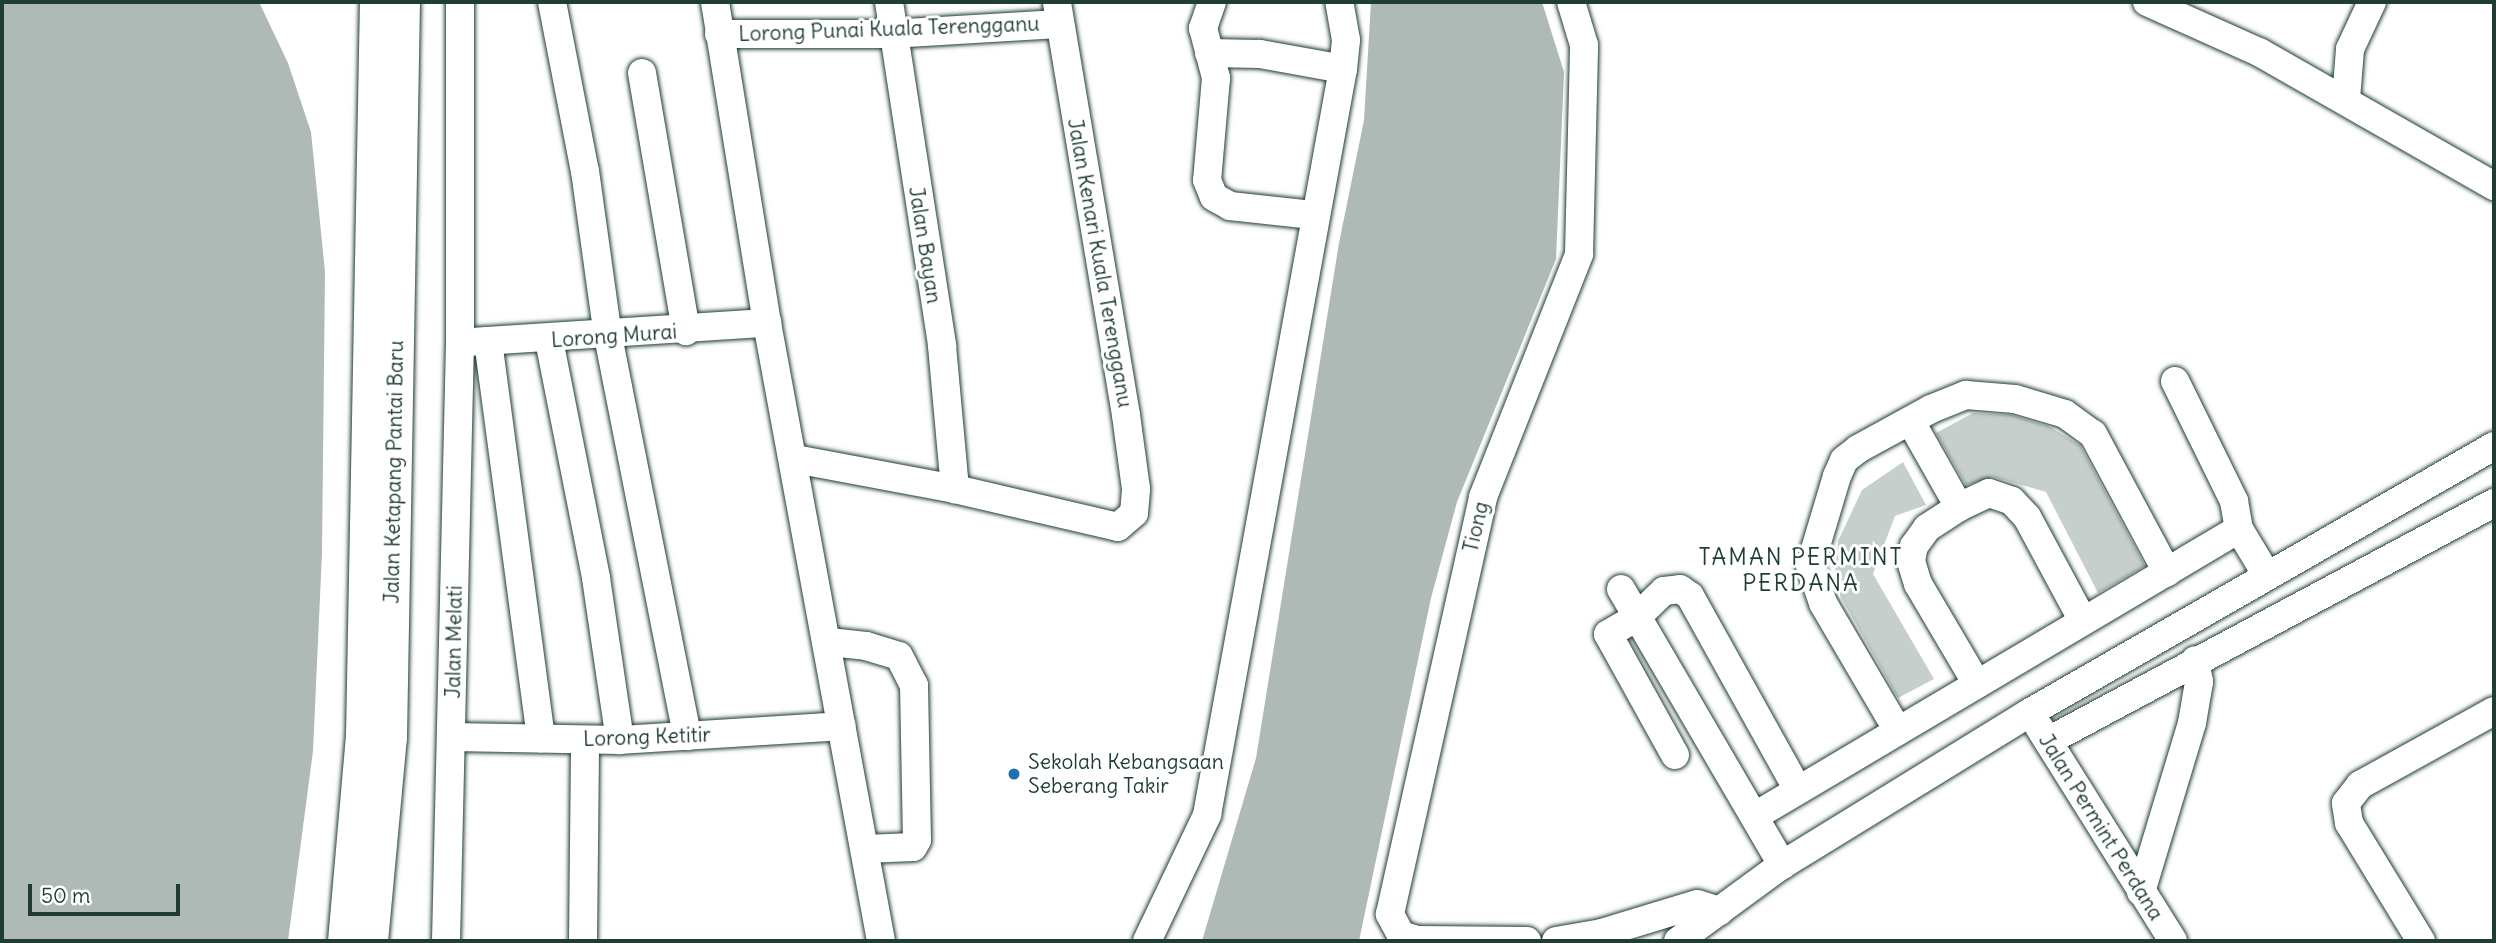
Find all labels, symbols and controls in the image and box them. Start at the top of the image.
street label: Lorong Punai Kuala Terengganu [738,11,1040,47]
street label: Jalan Kenari Kuala Terengganu [1062,116,1138,410]
street label: Jalan Bayan [903,185,947,305]
street label: Lorong Murai [550,319,678,353]
street label: Jalan Ketapang Pantai Baru [379,340,409,604]
street label: Tiong [1458,499,1494,555]
district label: TAMAN PERMINT PERDANA [1700,543,1902,597]
street label: Jalan Melati [440,585,468,699]
street label: Lorong Ketitir [583,722,711,752]
street label: Jalan Permint Perdana [2033,729,2169,925]
place label: Sekolah Kebangsaan Seberang Takir [1028,749,1224,799]
marker: Sekolah Kebangsaan Seberang Takir [1006,766,1022,782]
scale bar [32,870,184,914]
text: 50 m [41,882,90,909]

